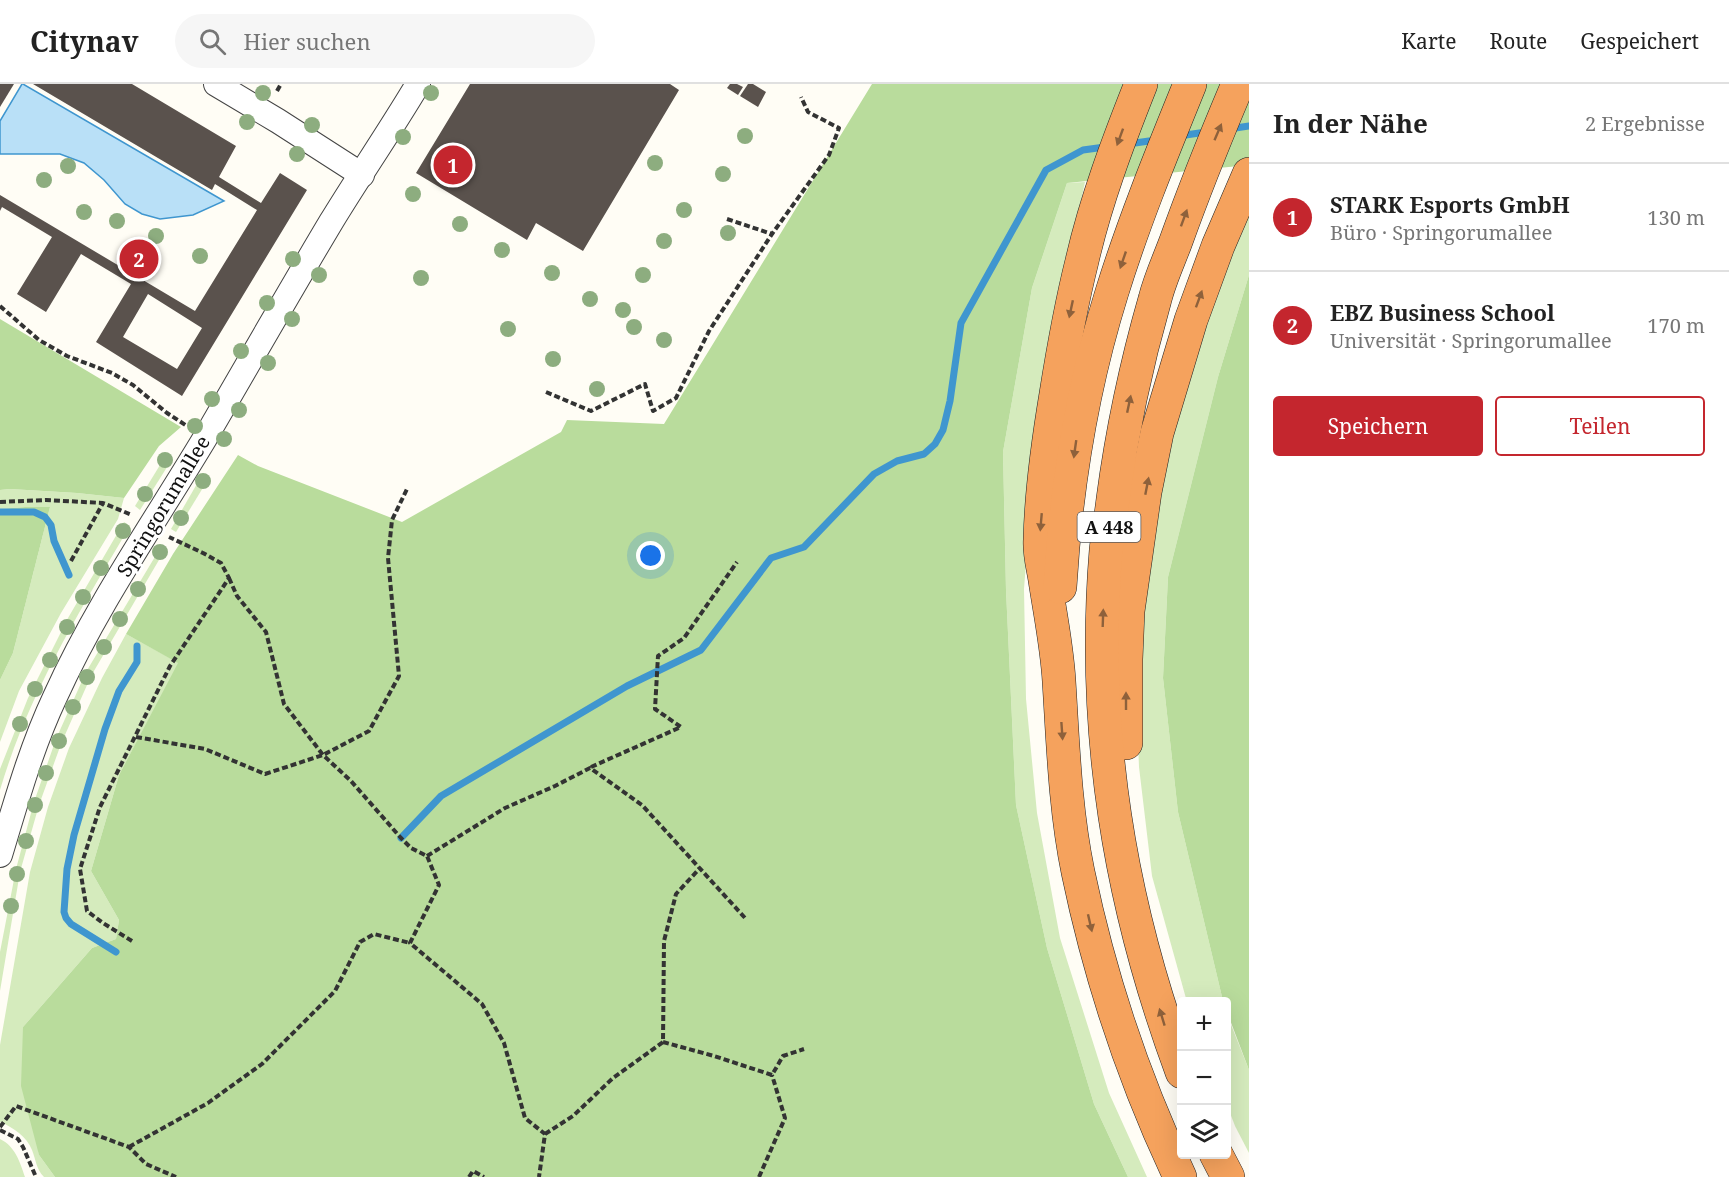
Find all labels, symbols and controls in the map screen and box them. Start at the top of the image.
search box [175,14,595,68]
text: Citynav [30,22,139,60]
icon: search [196,25,229,58]
text: Hier suchen [244,26,371,56]
text: Karte [1401,27,1456,55]
text: Route [1489,27,1547,55]
text: Gespeichert [1580,27,1699,55]
text: In der Nähe [1273,105,1428,141]
text: 2 Ergebnisse [1585,110,1705,137]
one-way arrow [1213,122,1223,140]
one-way arrow [1115,128,1125,146]
pin: 1 [434,142,472,188]
text: STARK Esports GmbH [1330,189,1570,219]
text: 1 [1287,204,1298,231]
text: 130 m [1647,204,1705,231]
one-way arrow [1179,208,1189,226]
text: Büro · Springorumallee [1330,219,1552,246]
pin: 2 [120,236,158,282]
one-way arrow [1117,251,1127,269]
one-way arrow [1195,290,1205,308]
text: EBZ Business School [1330,297,1555,327]
one-way arrow [1066,299,1076,318]
text: 2 [1287,312,1298,339]
text: 170 m [1647,312,1705,339]
text: Universität · Springorumallee [1330,327,1612,354]
one-way arrow [1125,395,1134,414]
button: Speichern [1273,396,1483,456]
button: Teilen [1495,396,1705,456]
street label: Springorumallee [110,430,216,582]
one-way arrow [1070,439,1079,458]
one-way arrow [1142,477,1151,496]
road number: A 448 [1078,512,1140,542]
one-way arrow [1036,513,1046,532]
your location [636,541,665,570]
one-way arrow [1099,609,1108,628]
one-way arrow [1121,691,1131,710]
one-way arrow [1058,721,1067,740]
one-way arrow [1086,914,1096,933]
map controls [1177,997,1231,1159]
button: + [1177,997,1231,1051]
one-way arrow [1157,1008,1166,1026]
button: − [1177,1051,1231,1105]
button: layers [1177,1105,1231,1159]

